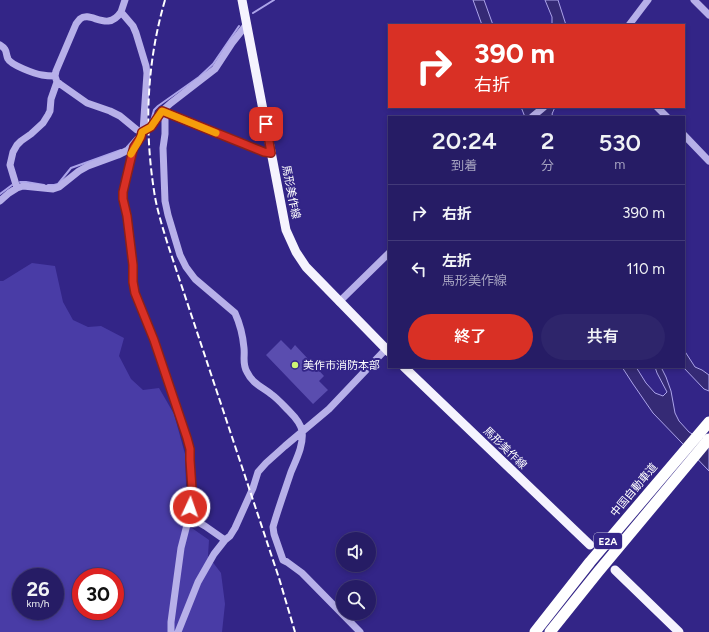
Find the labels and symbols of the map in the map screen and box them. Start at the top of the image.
pin [249,107,283,141]
street label: 馬形美作線 [279,164,303,220]
place label: 美作市消防本部 [303,359,380,372]
marker: 美作市消防本部 [290,360,300,370]
street label: 馬形美作線 [481,424,529,472]
street label: 中国自動車道 [608,461,660,519]
position arrow [169,486,211,528]
road number: E2A [594,533,622,549]
speed limit sign: 30 [72,568,124,620]

